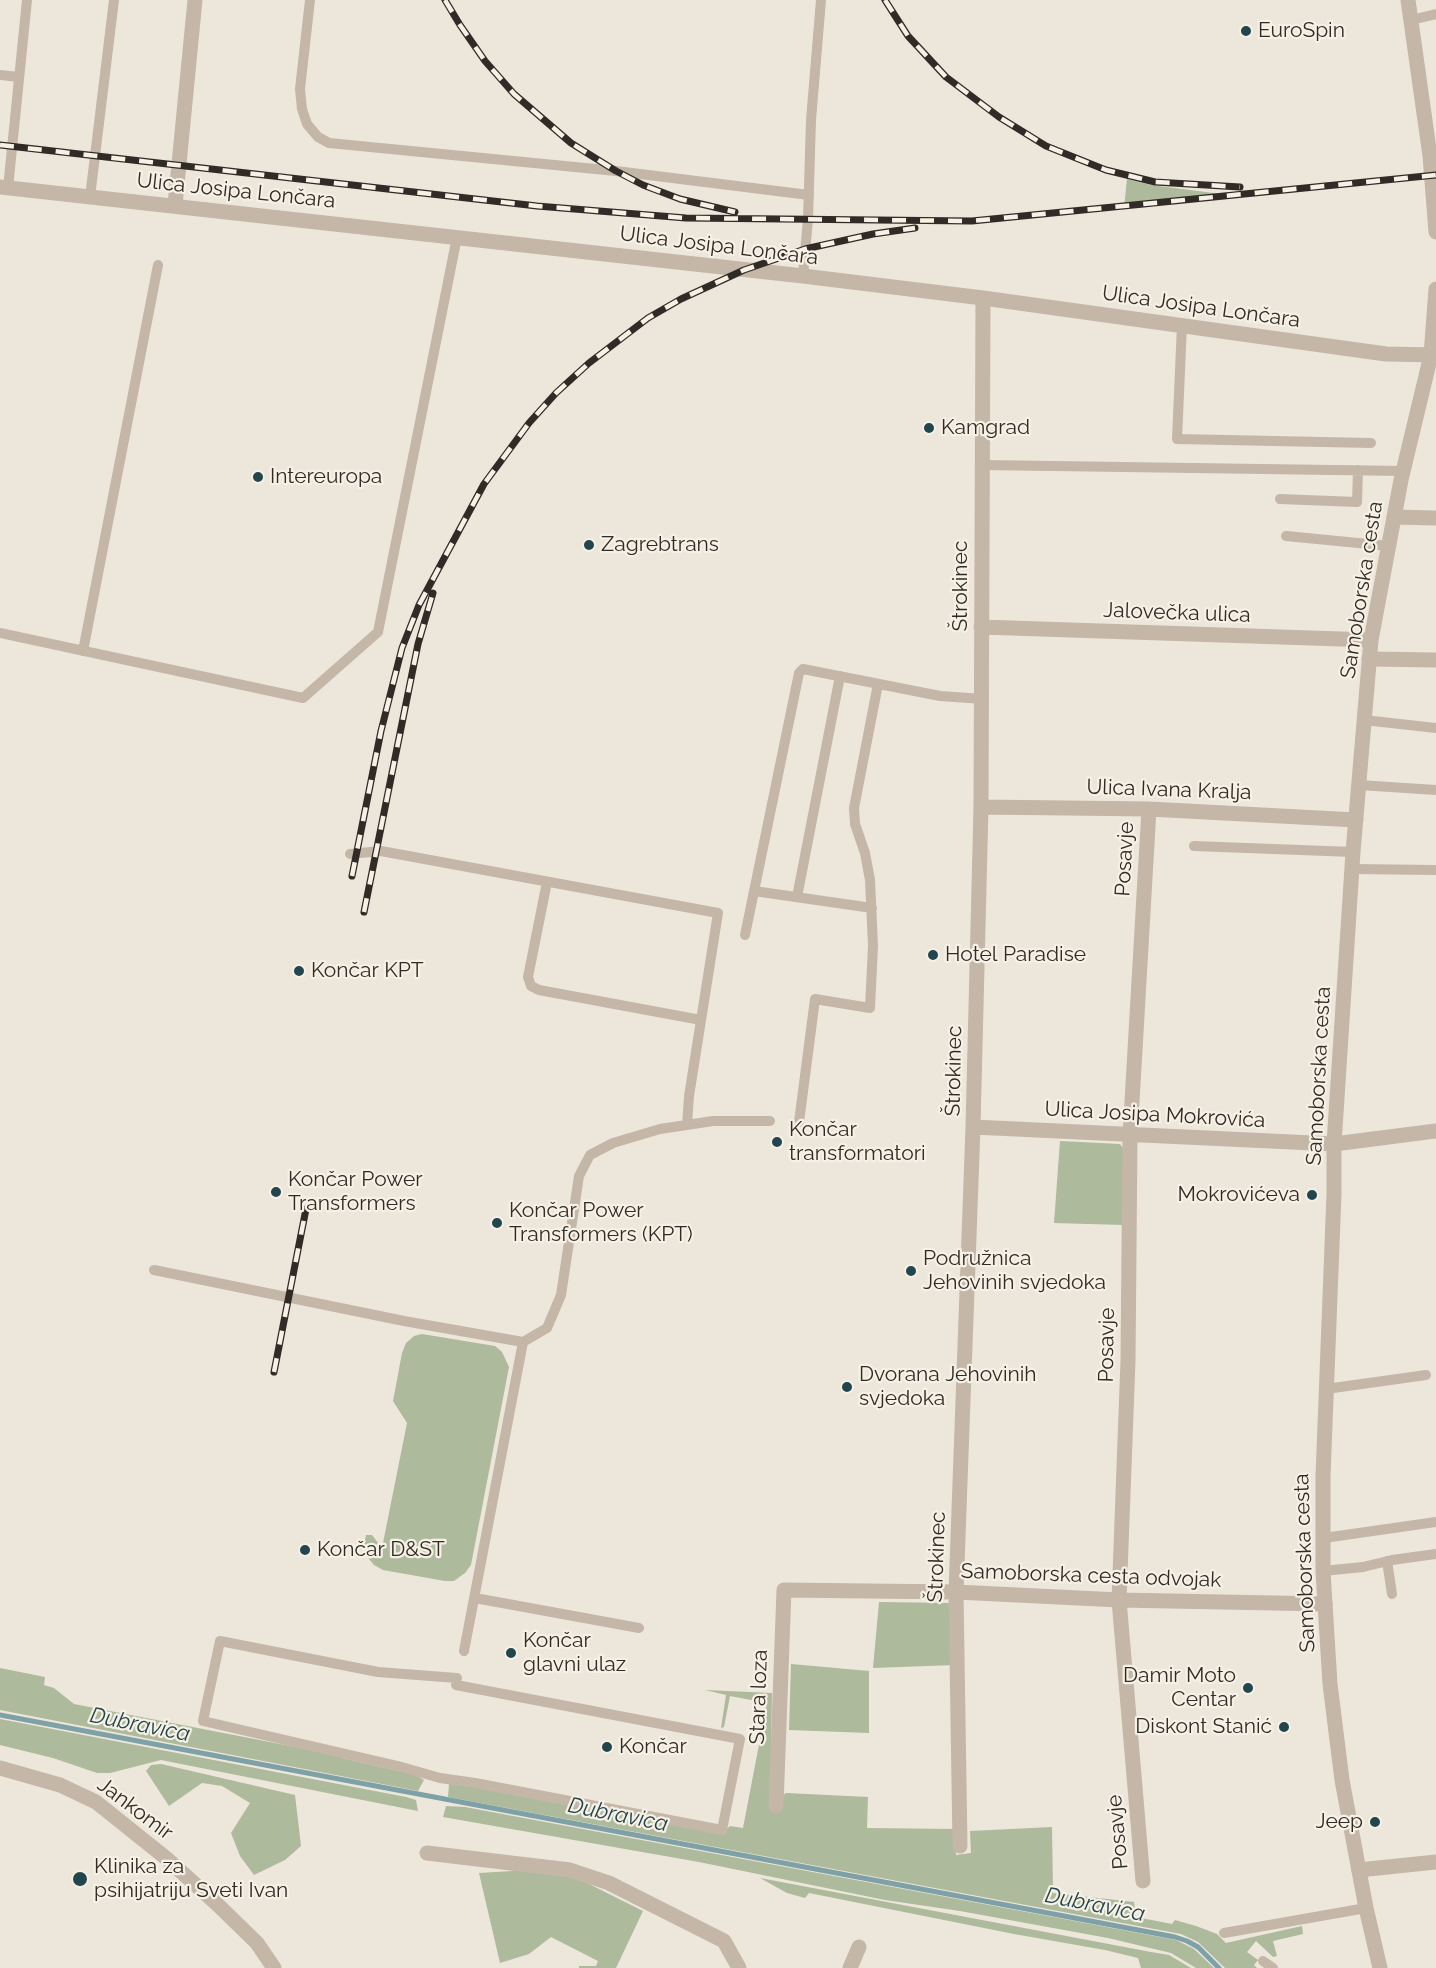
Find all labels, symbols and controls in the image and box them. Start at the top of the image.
place label: EuroSpin [1258,18,1345,44]
marker: EuroSpin [1239,24,1253,38]
street label: Ulica Josipa Lončara [135,168,337,214]
street label: Ulica Josipa Lončara [618,221,820,271]
street label: Ulica Josipa Lončara [1100,281,1302,333]
place label: Kamgrad [941,415,1030,441]
marker: Kamgrad [922,421,936,435]
place label: Intereuropa [270,464,382,490]
marker: Intereuropa [251,470,265,484]
street label: Samoborska cesta [1336,500,1388,680]
place label: Zagrebtrans [601,532,719,558]
marker: Zagrebtrans [582,538,596,552]
street label: Štrokinec [948,541,974,631]
street label: Jalovečka ulica [1103,598,1251,628]
street label: Ulica Ivana Kralja [1086,775,1252,805]
street label: Posavje [1110,821,1140,897]
place label: Hotel Paradise [945,942,1086,968]
marker: Hotel Paradise [926,948,940,962]
place label: Končar KPT [311,958,424,984]
marker: Končar KPT [292,964,306,978]
street label: Samoborska cesta [1302,986,1336,1166]
street label: Štrokinec [941,1025,967,1117]
street label: Ulica Josipa Mokrovića [1044,1097,1266,1133]
place label: Končar transformatori [789,1117,926,1167]
marker: Končar transformatori [770,1135,784,1149]
place label: Končar Power Transformers [288,1167,423,1217]
place label: Mokrovićeva [1177,1182,1300,1208]
marker: Končar Power Transformers [269,1185,283,1199]
marker: Mokrovićeva [1305,1188,1319,1202]
place label: Končar Power Transformers (KPT) [509,1198,693,1248]
marker: Končar Power Transformers (KPT) [490,1216,504,1230]
place label: Podružnica Jehovinih svjedoka [923,1246,1106,1296]
marker: Podružnica Jehovinih svjedoka [904,1264,918,1278]
street label: Posavje [1094,1307,1120,1383]
place label: Dvorana Jehovinih svjedoka [859,1362,1037,1412]
marker: Dvorana Jehovinih svjedoka [840,1380,854,1394]
street label: Samoborska cesta [1289,1473,1321,1653]
street label: Štrokinec [923,1511,951,1603]
place label: Končar D&ST [317,1537,445,1563]
marker: Končar D&ST [298,1543,312,1557]
street label: Samoborska cesta odvojak [960,1559,1222,1593]
place label: Končar glavni ulaz [523,1628,626,1678]
marker: Končar glavni ulaz [504,1646,518,1660]
street label: Stara loza [745,1649,773,1745]
place label: Damir Moto Centar [1123,1663,1236,1713]
marker: Damir Moto Centar [1241,1681,1255,1695]
water label: Dubravica [88,1702,192,1748]
place label: Diskont Stanić [1135,1714,1272,1740]
marker: Diskont Stanić [1277,1720,1291,1734]
place label: Končar [619,1734,687,1760]
marker: Končar [600,1740,614,1754]
street label: Jankomir [92,1772,178,1846]
water label: Dubravica [566,1792,670,1838]
street label: Posavje [1102,1794,1134,1870]
place label: Jeep [1315,1809,1363,1835]
marker: Jeep [1368,1815,1382,1829]
place label: Klinika za psihijatriju Sveti Ivan [94,1854,288,1904]
marker: Klinika za psihijatriju Sveti Ivan [71,1870,89,1888]
water label: Dubravica [1043,1882,1147,1928]

